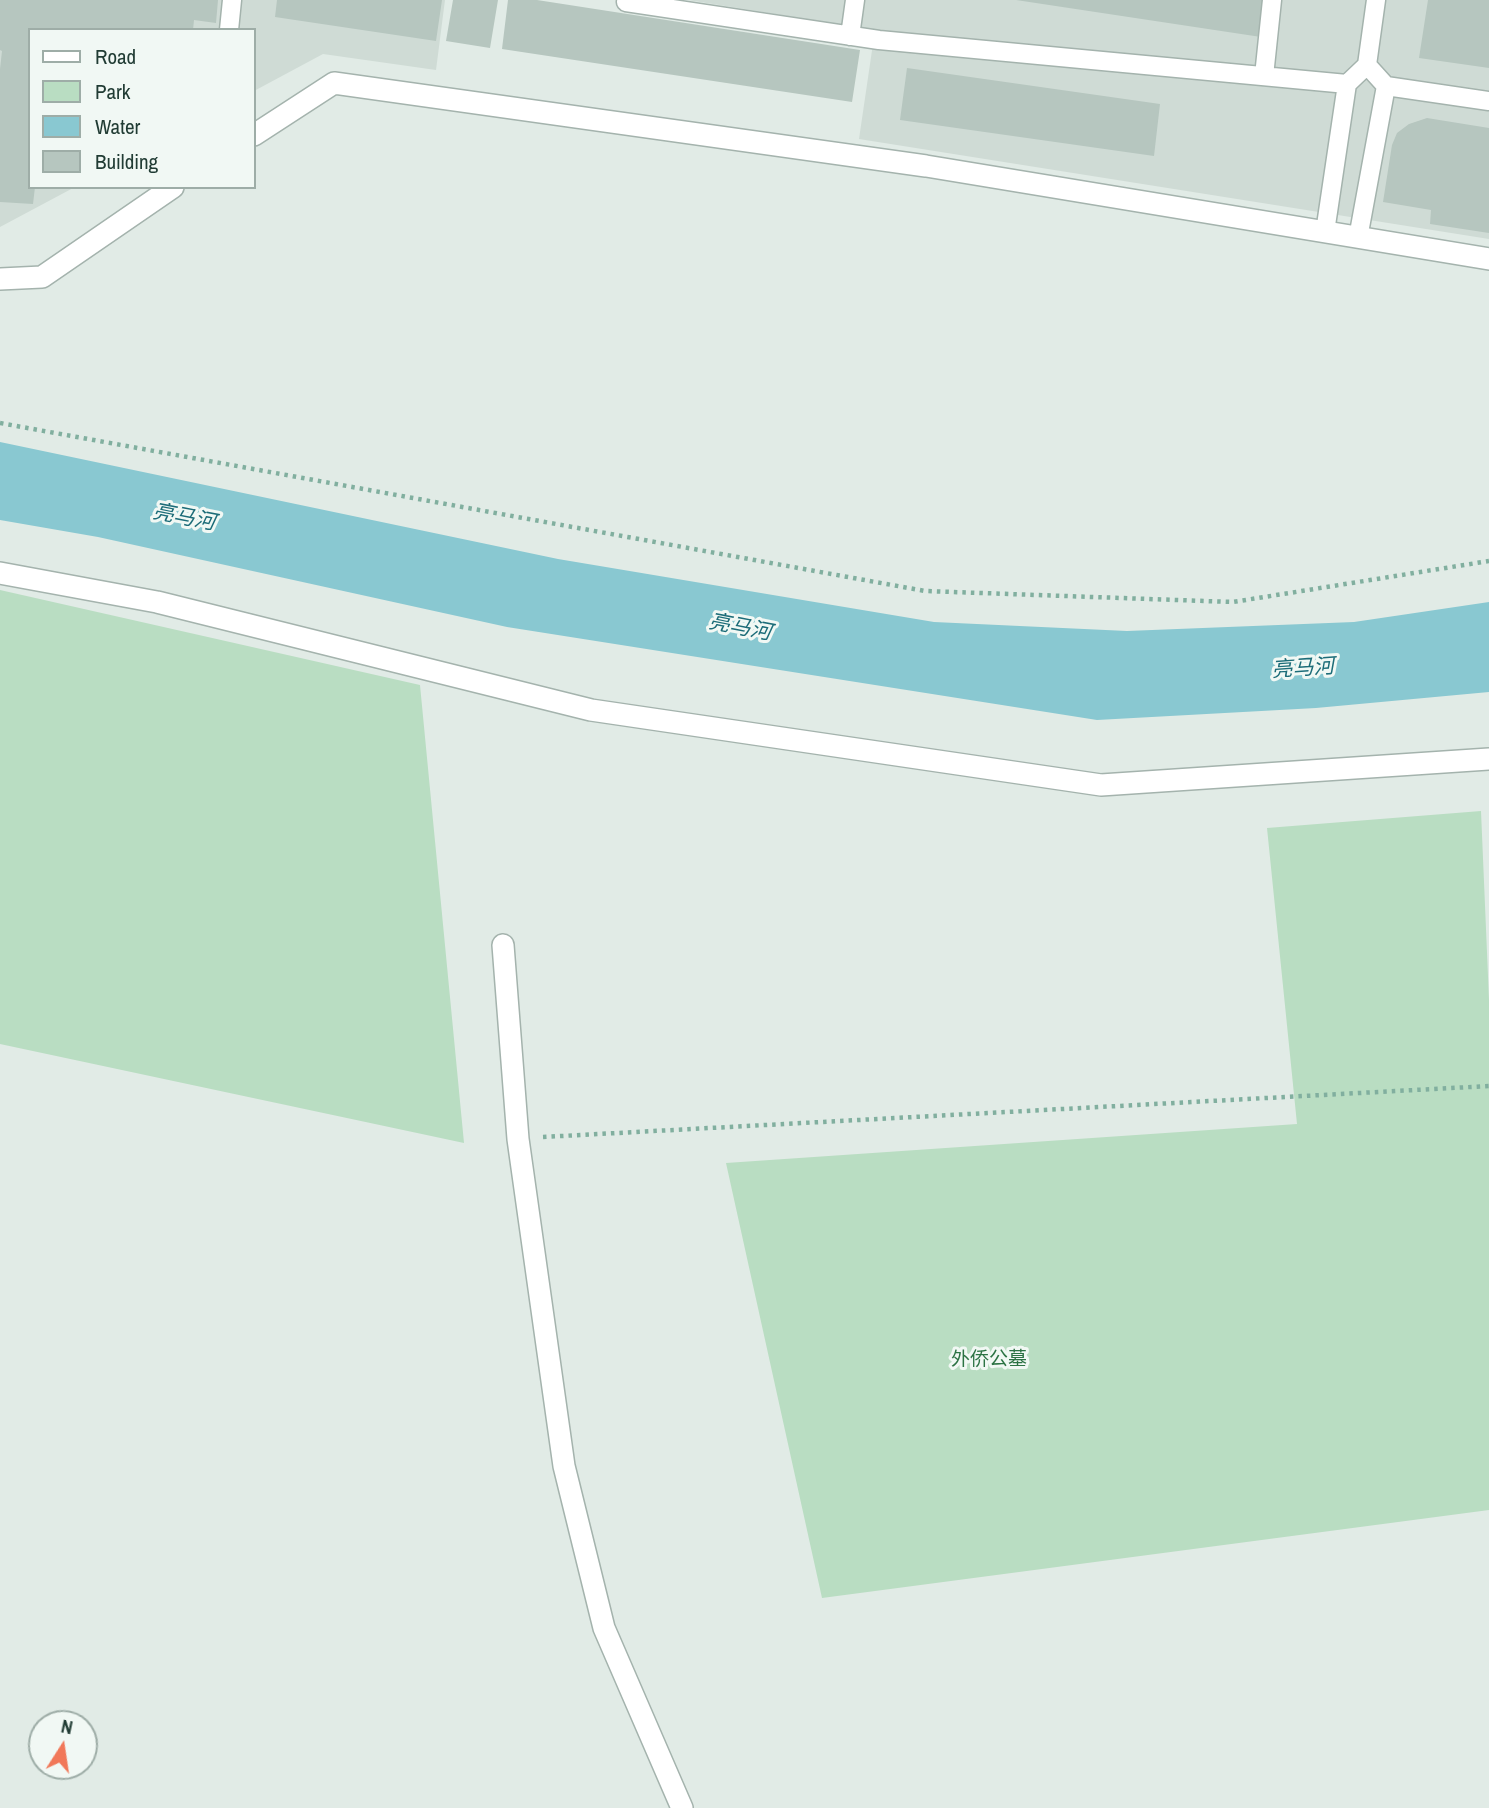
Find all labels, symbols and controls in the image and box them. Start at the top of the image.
legend [28,28,256,189]
text: Road [95,42,136,71]
text: Park [95,77,130,106]
text: Water [95,112,140,141]
text: Building [95,147,158,176]
water label: 亮马河 [151,500,217,536]
water label: 亮马河 [707,610,773,646]
water label: 亮马河 [1271,654,1335,684]
park label: 外侨公墓 [951,1349,1027,1371]
north arrow [28,1710,98,1780]
text: N [59,1713,75,1740]

